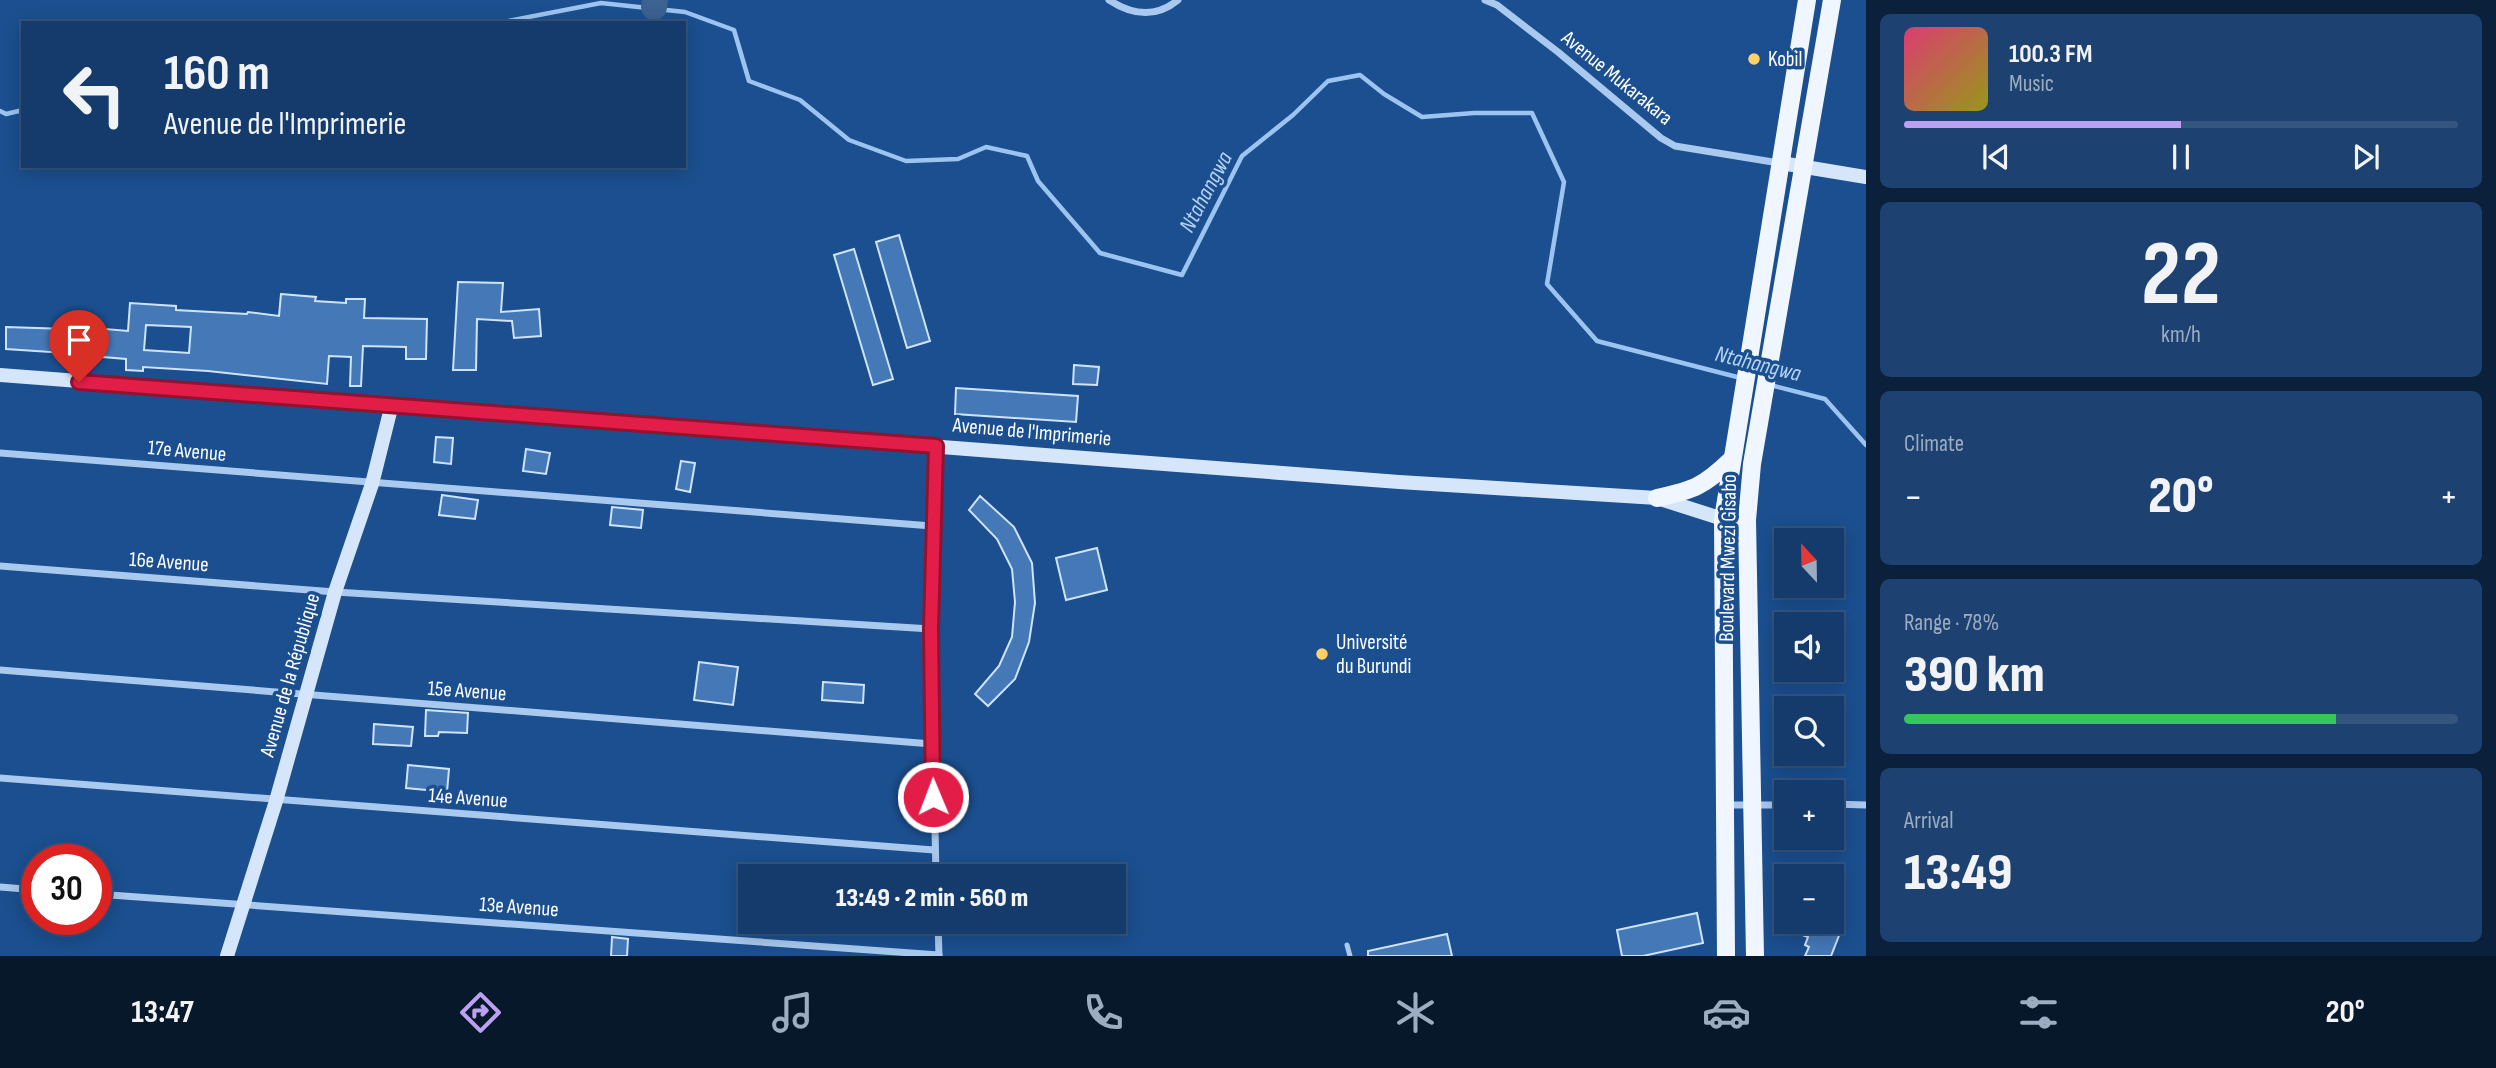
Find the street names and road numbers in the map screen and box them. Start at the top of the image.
street label: Avenue Mukarakara [1556,25,1678,130]
street label: Avenue de l'Imprimerie [951,413,1112,451]
street label: 17e Avenue [147,435,227,467]
street label: Boulevard Mwezi Gisabo [1714,474,1742,642]
street label: 16e Avenue [128,547,210,577]
street label: Avenue de la République [254,590,325,761]
street label: 15e Avenue [427,676,507,706]
street label: 14e Avenue [428,783,508,813]
street label: 13e Avenue [479,892,559,922]

